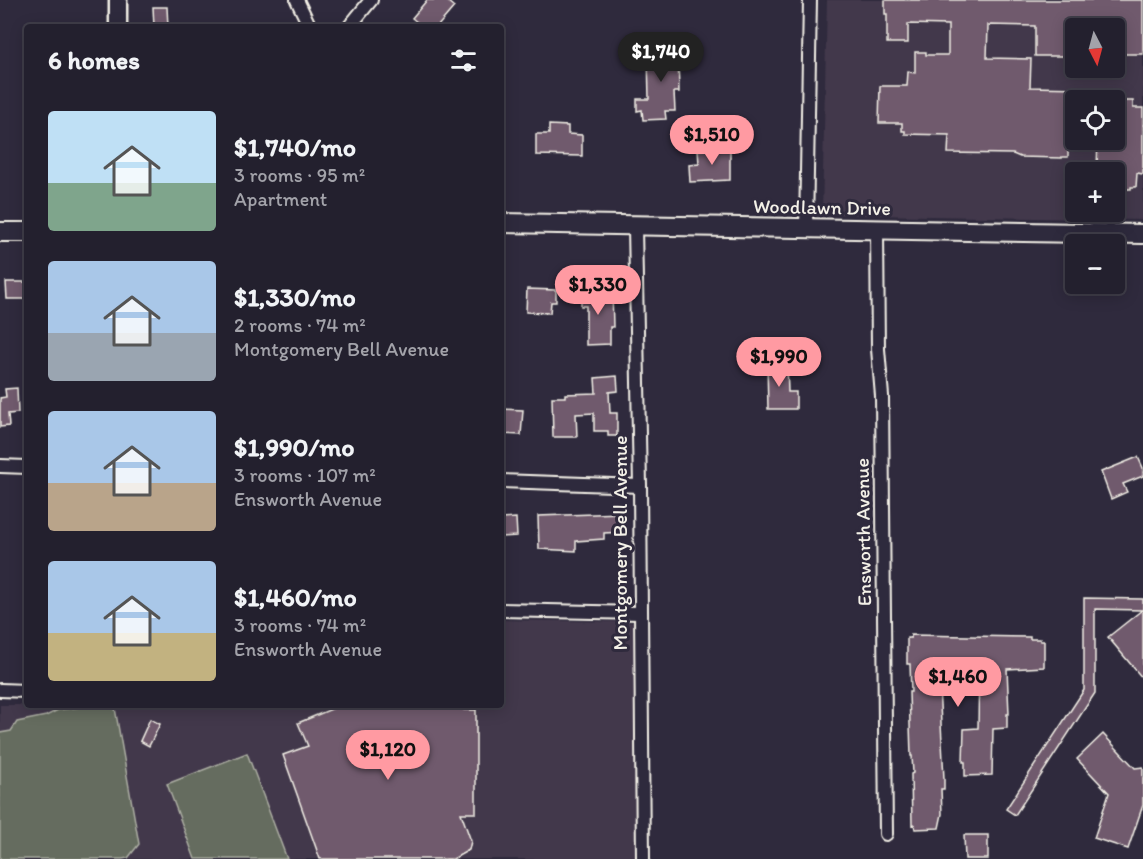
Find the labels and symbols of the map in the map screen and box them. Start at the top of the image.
north arrow [1065,18,1125,78]
pin: $1,740 [612,32,710,83]
pin: $1,510 [663,115,761,166]
street label: Woodlawn Drive [753,194,891,220]
pin: $1,330 [549,265,647,316]
pin: $1,990 [730,337,828,388]
street label: Montgomery Bell Avenue [608,436,632,650]
street label: Ensworth Avenue [850,458,876,606]
pin: $1,460 [909,657,1007,708]
pin: $1,120 [339,730,437,781]

